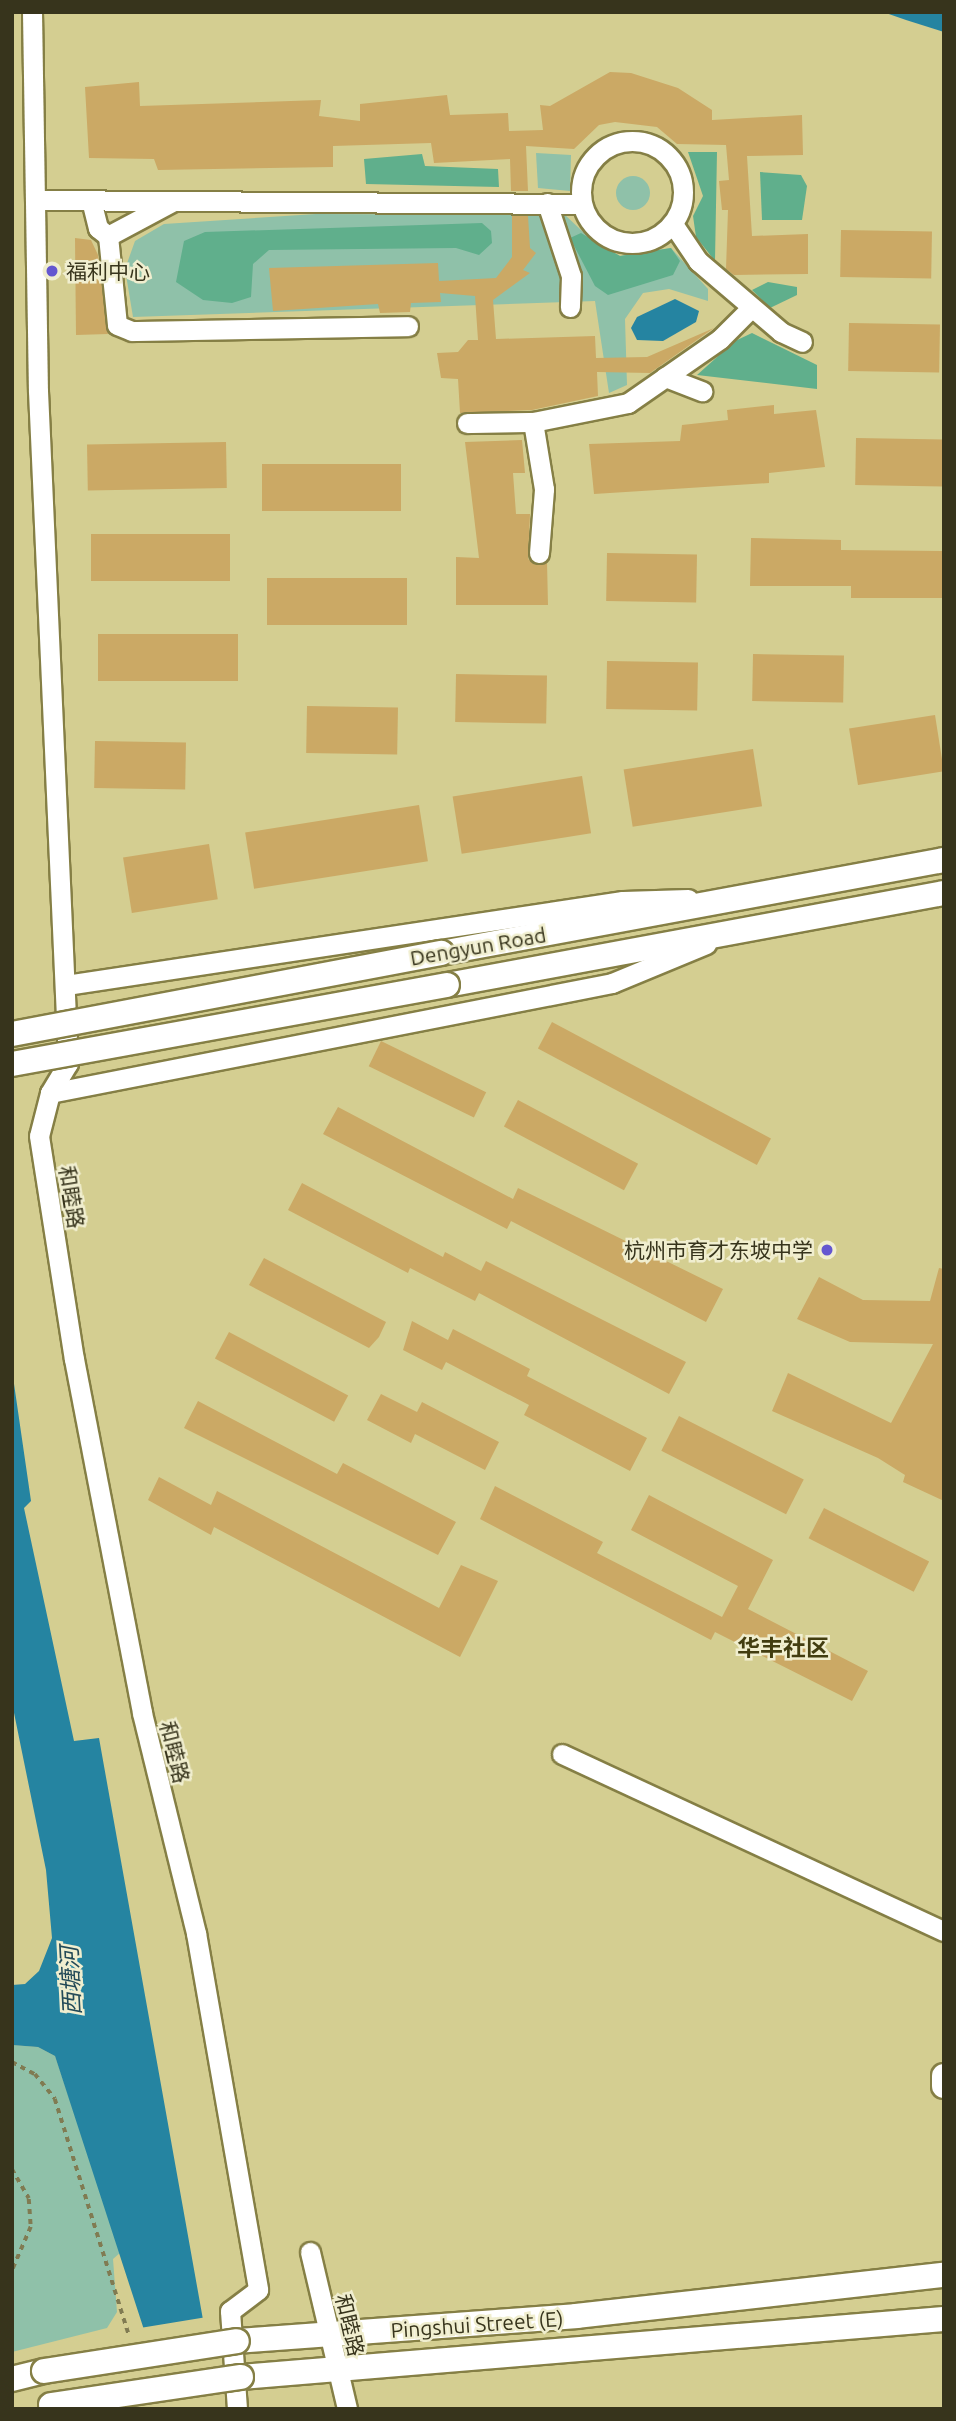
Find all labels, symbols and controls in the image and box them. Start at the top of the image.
place label: 福利中心 [66,258,150,284]
marker: 福利中心 [44,263,60,279]
street label: Dengyun Road [408,922,548,970]
street label: 和睦路 [55,1164,89,1230]
place label: 杭州市育才东坡中学 [624,1237,813,1263]
marker: 杭州市育才东坡中学 [819,1242,835,1258]
district label: 华丰社区 [737,1634,829,1662]
street label: 和睦路 [155,1718,195,1786]
water label: 西塘河 [55,1946,87,2016]
street label: 和睦路 [331,2291,369,2359]
street label: Pingshui Street (E) [390,2305,564,2343]

